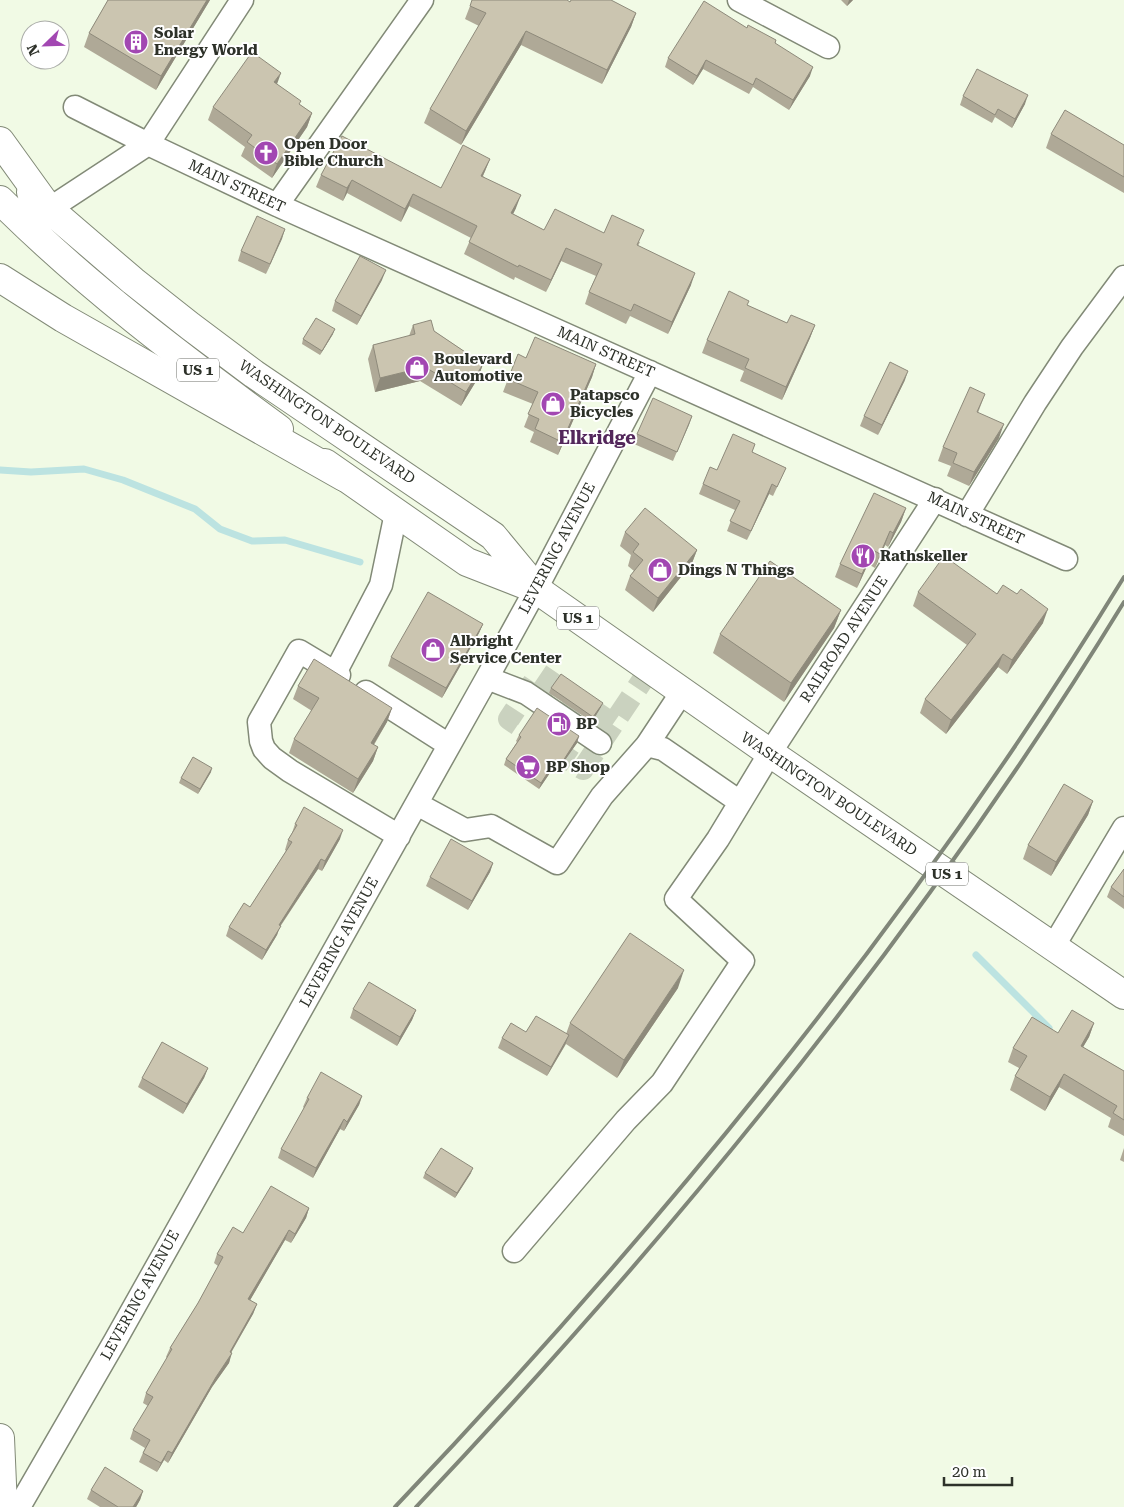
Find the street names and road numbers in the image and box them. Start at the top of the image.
street label: MAIN STREET [186,156,288,216]
street label: MAIN STREET [554,322,658,382]
street label: WASHINGTON BOULEVARD [235,356,419,488]
road number: US 1 [177,358,219,382]
street label: LEVERING AVENUE [515,479,599,617]
street label: MAIN STREET [925,488,1027,548]
street label: RAILROAD AVENUE [796,572,892,706]
road number: US 1 [557,606,599,630]
street label: WASHINGTON BOULEVARD [737,728,921,860]
road number: US 1 [926,862,968,886]
street label: LEVERING AVENUE [296,874,382,1010]
street label: LEVERING AVENUE [97,1227,183,1363]

